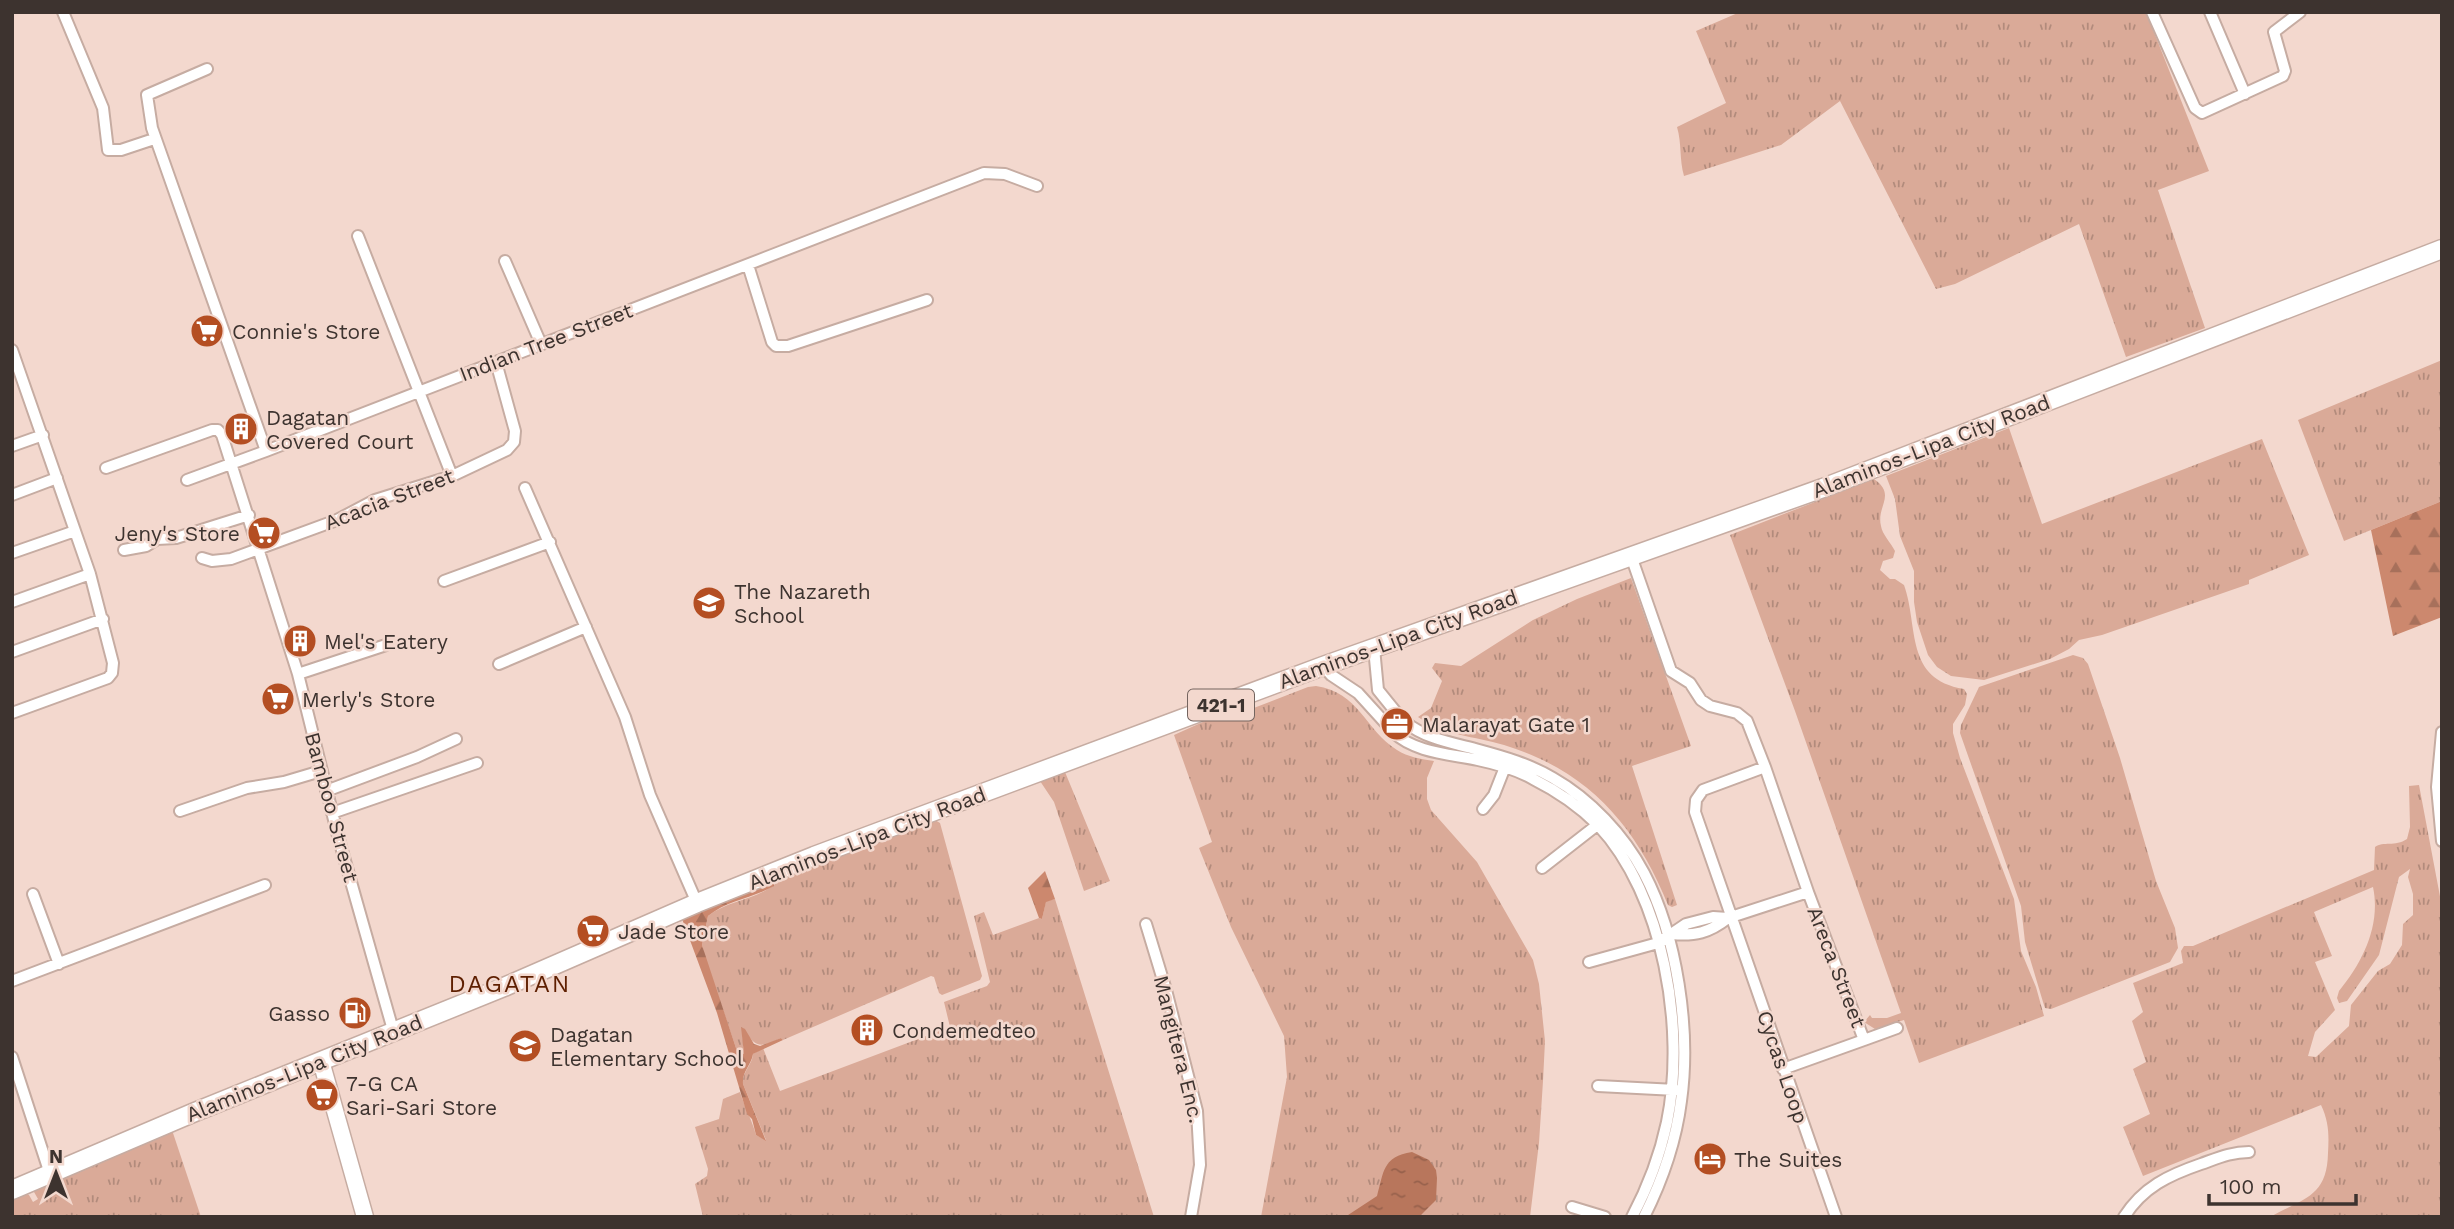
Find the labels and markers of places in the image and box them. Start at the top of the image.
supermarket icon: Connie's Store [188,312,226,350]
place label: Connie's Store [232,319,380,344]
place label: Dagatan Covered Court [266,405,414,454]
building icon: Dagatan Covered Court [222,410,260,448]
supermarket icon: Jeny's Store [245,514,283,552]
place label: Jeny's Store [115,521,240,546]
place label: The Nazareth School [734,579,871,628]
school or university icon: The Nazareth School [690,584,728,622]
building icon: Mel's Eatery [281,622,319,660]
place label: Mel's Eatery [324,629,448,654]
supermarket icon: Merly's Store [259,680,297,718]
place label: Merly's Store [302,687,435,712]
office icon: Malarayat Gate 1 [1378,705,1416,743]
place label: Malarayat Gate 1 [1422,712,1590,737]
supermarket icon: Jade Store [574,912,612,950]
place label: Jade Store [618,919,729,944]
fuel station icon: Gasso [336,994,374,1032]
place label: Gasso [268,1001,330,1026]
building icon: Condemedteo [848,1011,886,1049]
place label: Condemedteo [892,1018,1036,1043]
place label: Dagatan Elementary School [550,1022,744,1071]
school or university icon: Dagatan Elementary School [506,1027,544,1065]
place label: 7-G CA Sari-Sari Store [346,1071,497,1120]
supermarket icon: 7-G CA Sari-Sari Store [303,1076,341,1114]
hotel icon: The Suites [1691,1140,1729,1178]
place label: The Suites [1734,1147,1842,1172]

